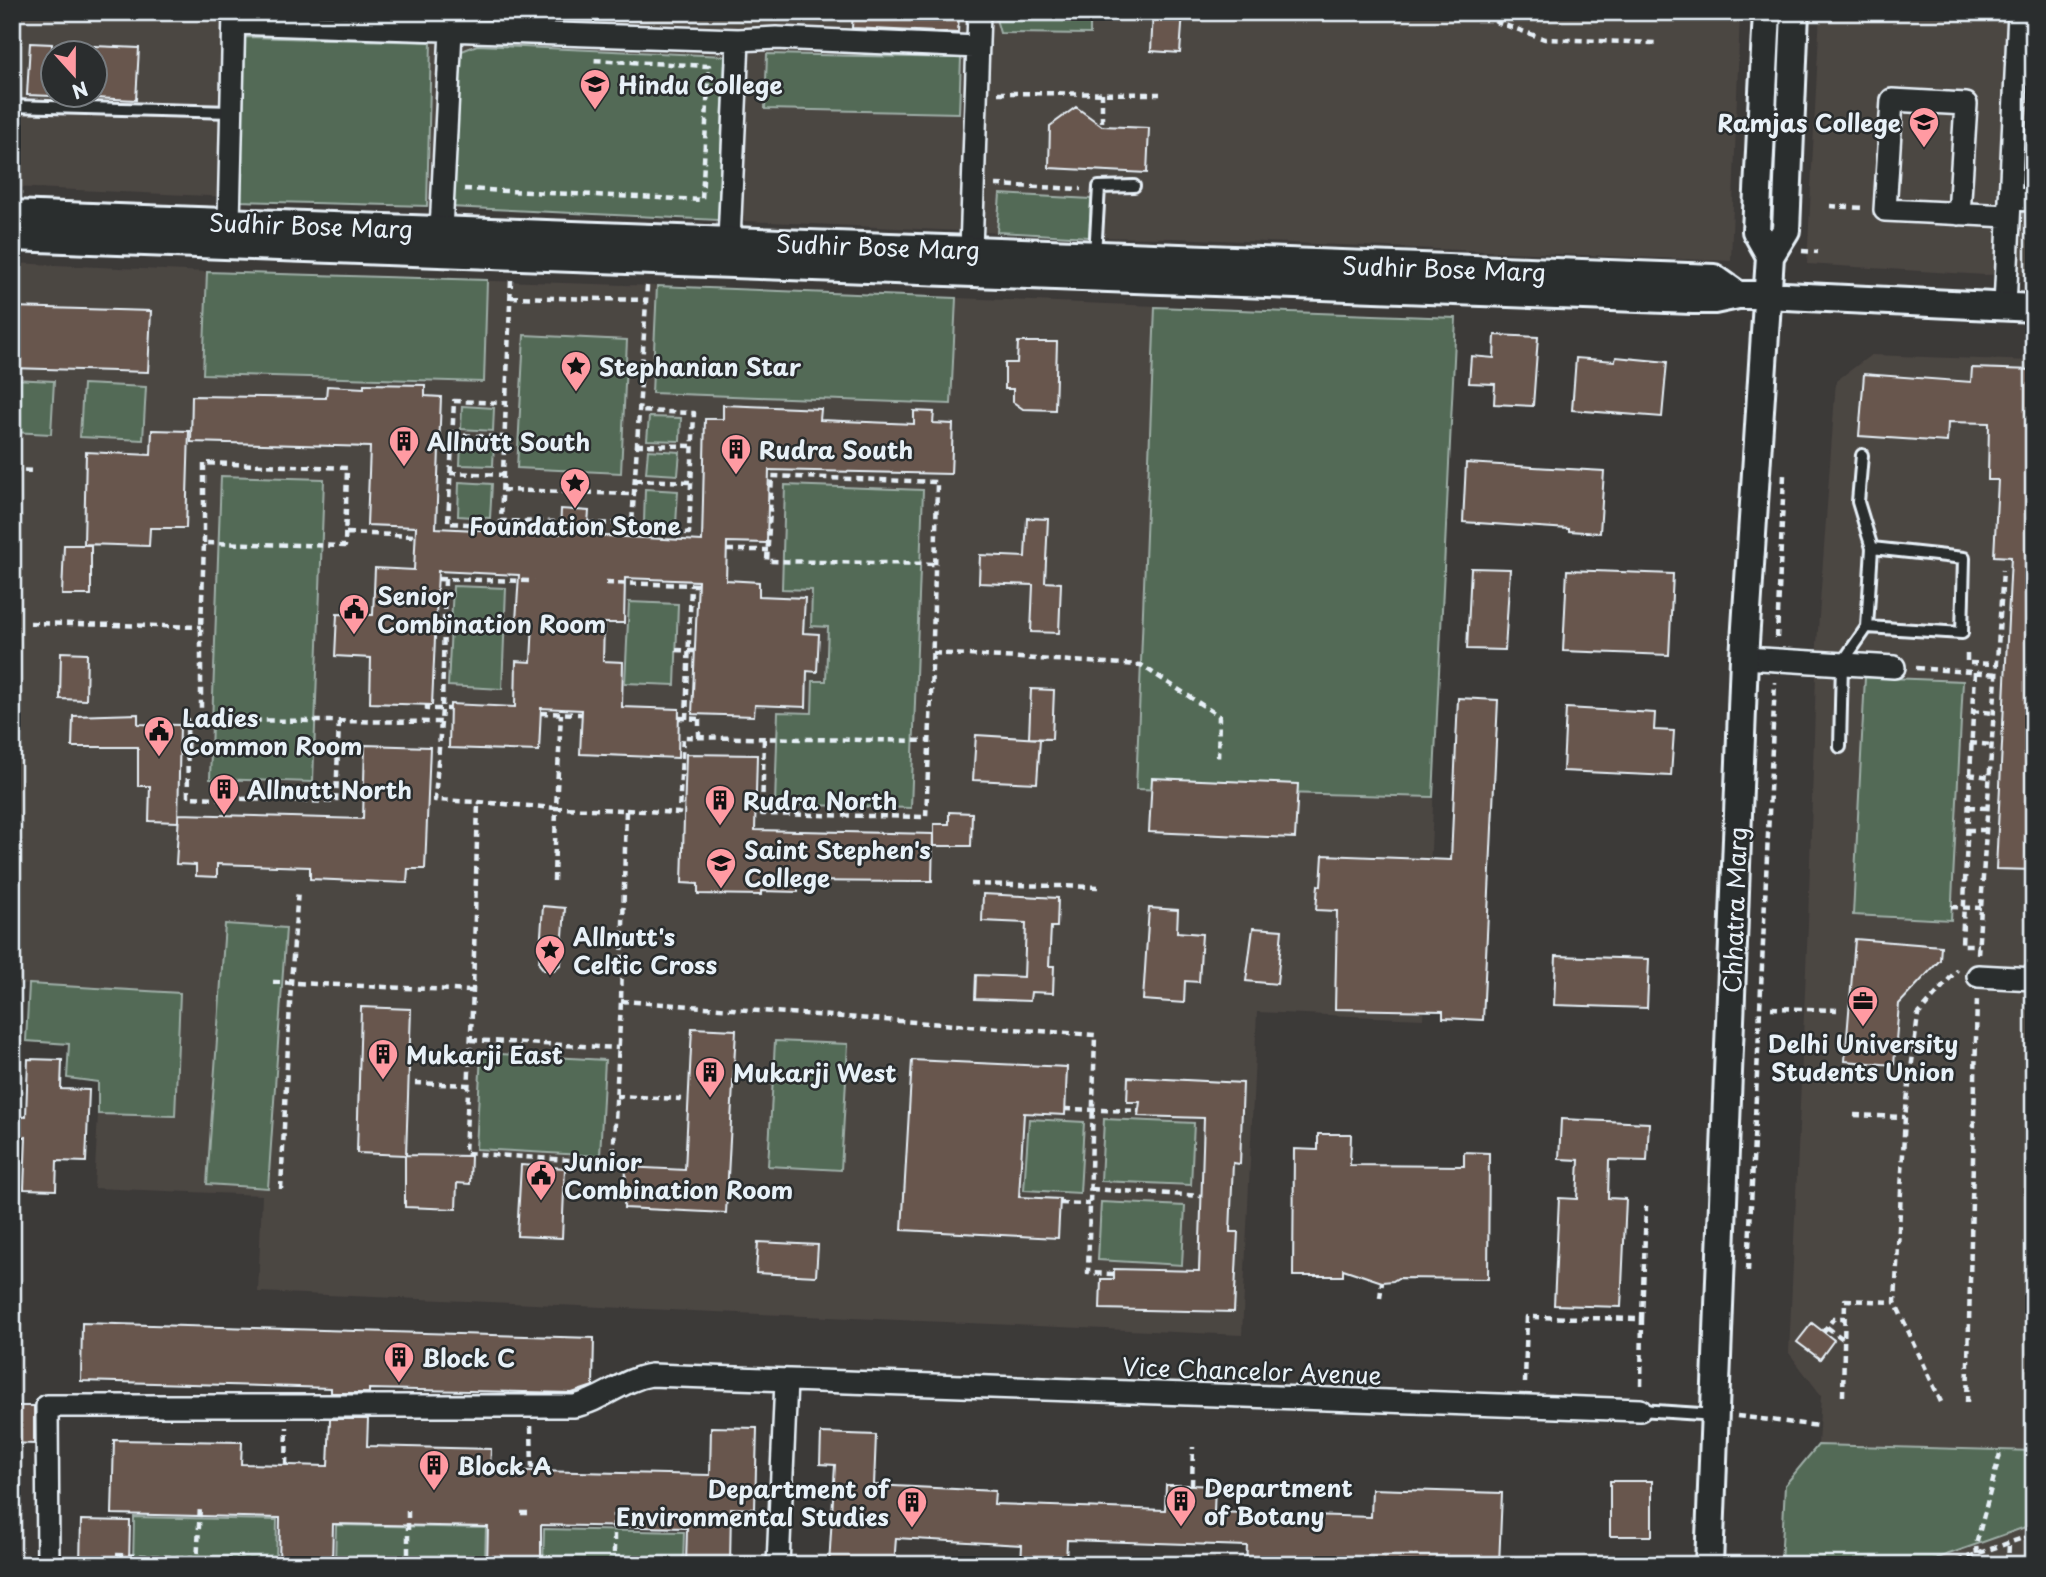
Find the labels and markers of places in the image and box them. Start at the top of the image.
place label: Hindu College [618,66,783,102]
school or university icon: Hindu College [578,67,612,111]
place label: Ramjas College [1717,104,1901,140]
school or university icon: Ramjas College [1907,105,1941,149]
place label: Stephanian Star [599,348,802,384]
place icon: Stephanian Star [559,349,593,393]
place label: Allnutt South [427,423,590,459]
building icon: Allnutt South [387,424,421,468]
place label: Rudra South [759,431,913,467]
building icon: Rudra South [719,432,753,476]
place icon: Foundation Stone [558,466,592,510]
place label: Foundation Stone [469,507,681,543]
place label: Senior Combination Room [377,577,606,641]
public building icon: Senior Combination Room [337,592,371,636]
place label: Ladies Common Room [182,699,363,763]
public building icon: Ladies Common Room [142,714,176,758]
place label: Allnutt North [247,771,412,807]
building icon: Allnutt North [207,772,241,816]
place label: Rudra North [743,782,897,818]
building icon: Rudra North [703,783,737,827]
place label: Saint Stephen's College [744,831,931,895]
school or university icon: Saint Stephen's College [704,846,738,890]
place label: Allnutt's Celtic Cross [573,918,718,982]
place icon: Allnutt's Celtic Cross [533,933,567,977]
office icon: Delhi University Students Union [1846,984,1880,1028]
place label: Delhi University Students Union [1768,1025,1958,1089]
place label: Mukarji East [406,1036,563,1072]
building icon: Mukarji East [366,1037,400,1081]
place label: Mukarji West [733,1054,897,1090]
building icon: Mukarji West [693,1055,727,1099]
place label: Junior Combination Room [564,1143,793,1207]
public building icon: Junior Combination Room [524,1158,558,1202]
place label: Block C [422,1339,515,1375]
building icon: Block C [382,1340,416,1384]
place label: Block A [457,1447,552,1483]
building icon: Block A [417,1448,451,1492]
place label: Department of Botany [1204,1469,1353,1533]
place label: Department of Environmental Studies [616,1470,891,1534]
building icon: Department of Botany [1164,1484,1198,1528]
building icon: Department of Environmental Studies [895,1485,929,1529]

